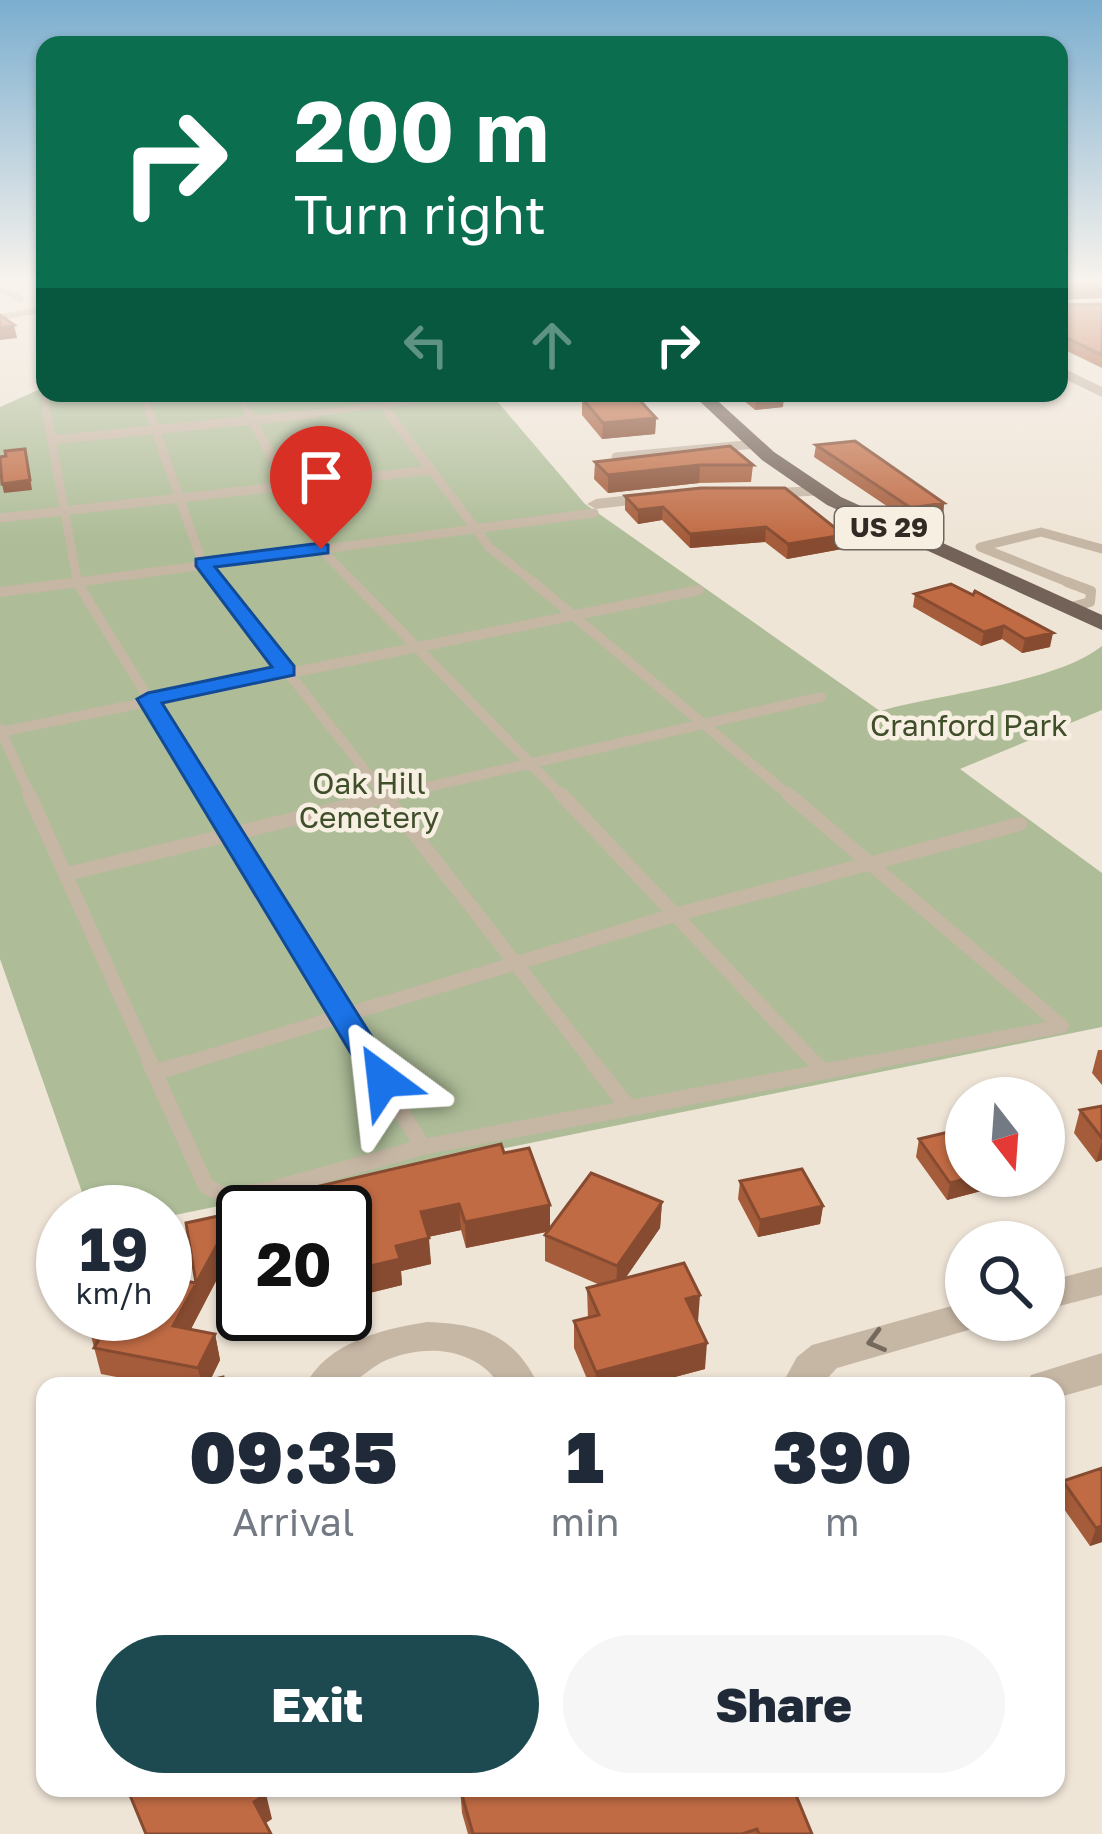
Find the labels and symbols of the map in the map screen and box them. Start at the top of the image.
pin [270,426,372,549]
road number: US 29 [835,507,943,549]
park label: Cranford Park [870,707,1068,743]
park label: Oak Hill Cemetery [299,765,439,835]
position arrow [320,1017,446,1143]
north arrow [945,1077,1065,1197]
speed limit sign: 20 [216,1185,372,1341]
one-way arrow [867,1327,887,1352]

